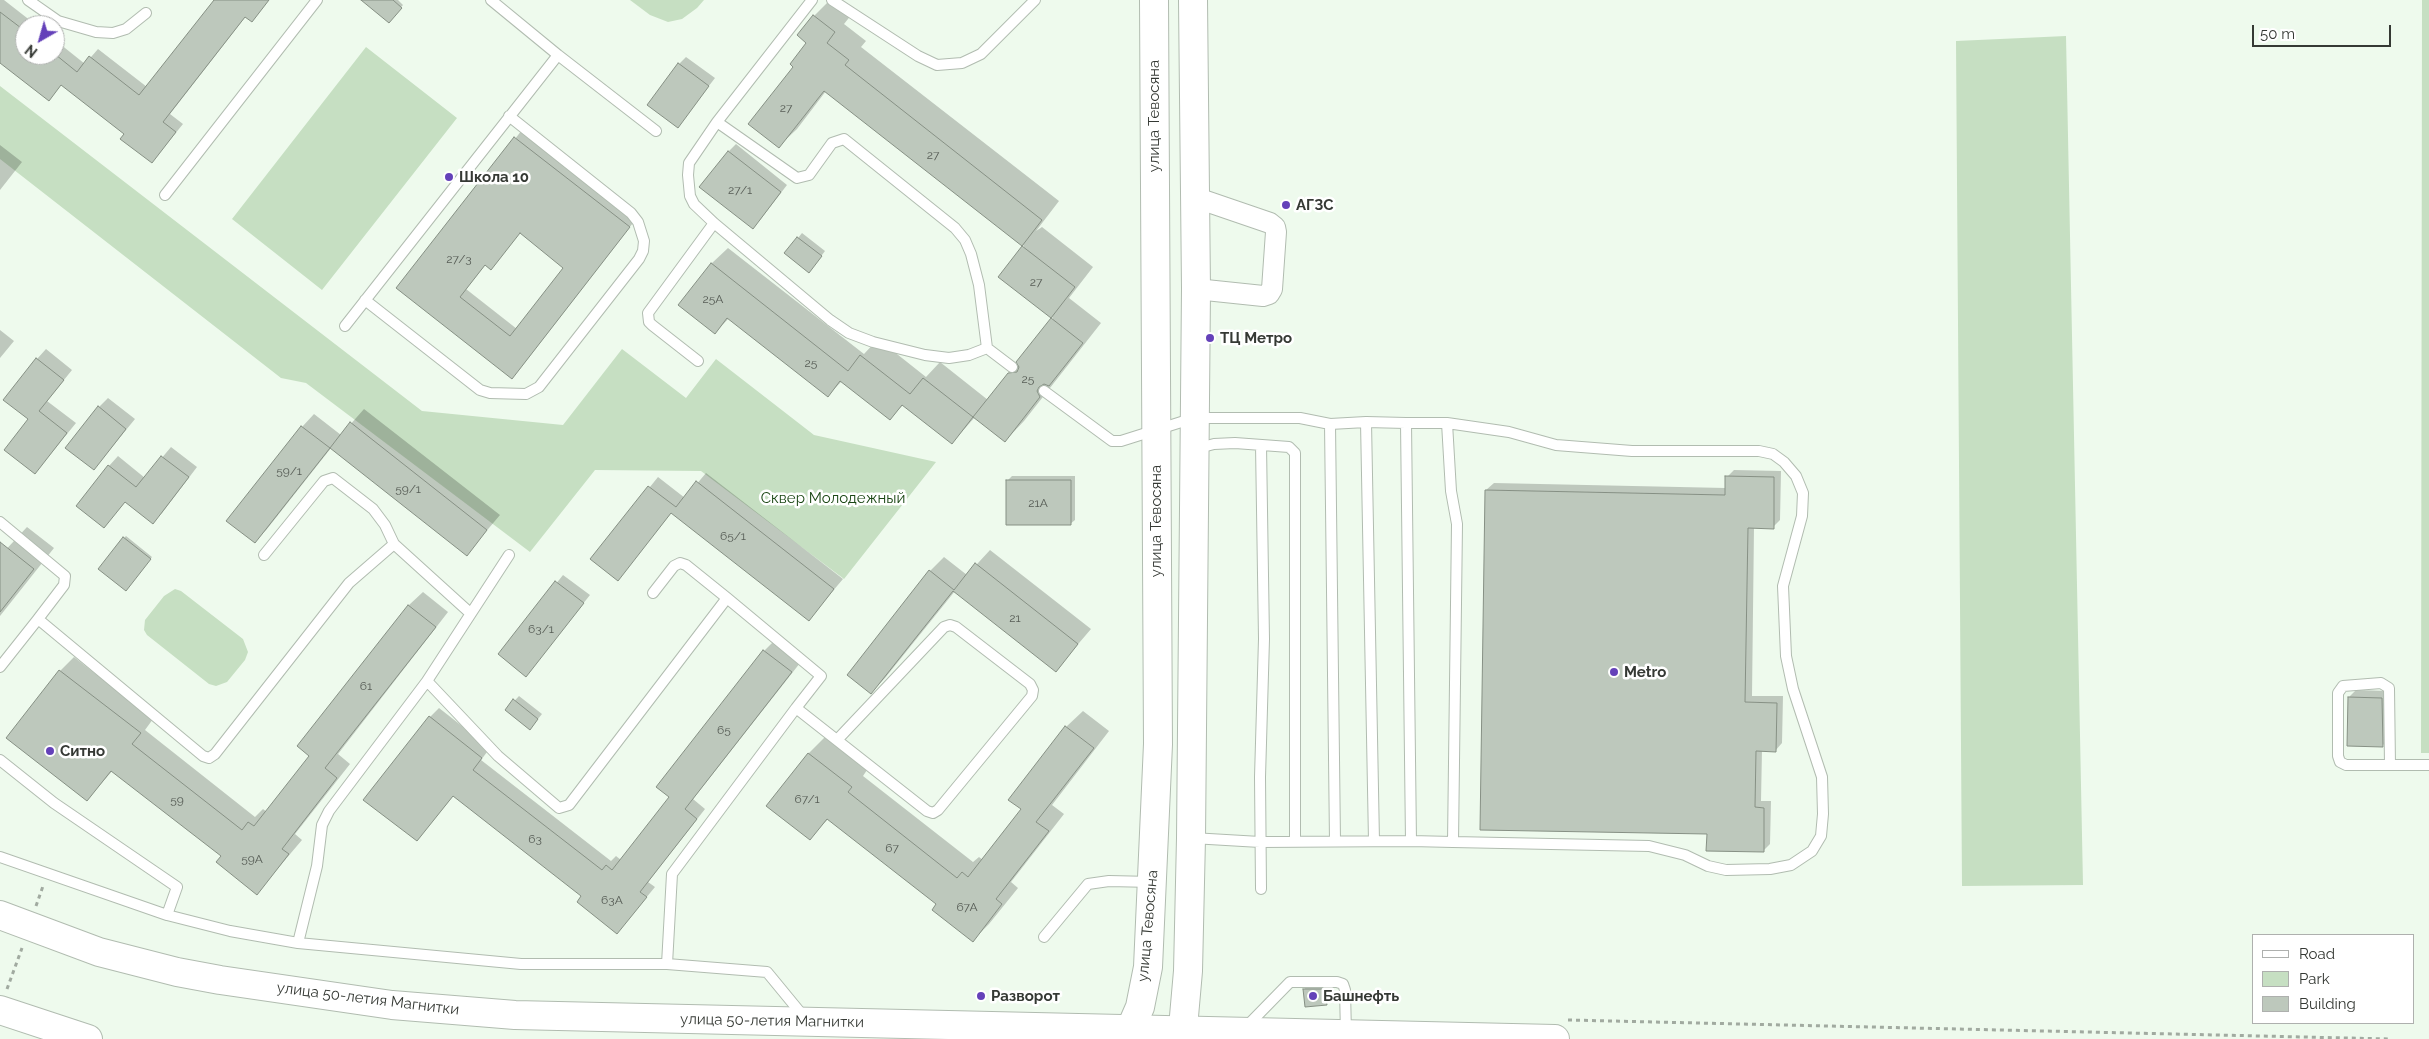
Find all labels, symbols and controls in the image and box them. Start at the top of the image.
north arrow [15,15,65,65]
scale bar [2254,15,2393,47]
text: 50 m [2260,25,2295,43]
text: N [22,41,41,61]
street label: улица Тевосяна [1145,60,1163,172]
house number: 27 [780,101,792,115]
house number: 27 [927,148,939,162]
place label: Школа 10 [459,168,529,186]
marker: Школа 10 [443,171,455,183]
house number: 27/1 [728,183,752,197]
place label: АГЗС [1296,196,1333,214]
marker: АГЗС [1280,199,1292,211]
house number: 27/3 [446,252,472,266]
house number: 27 [1030,275,1042,289]
house number: 25А [703,292,723,306]
place label: ТЦ Метро [1220,329,1292,347]
marker: ТЦ Метро [1204,332,1216,344]
house number: 25 [805,356,817,370]
house number: 25 [1022,372,1034,386]
house number: 59/1 [276,464,302,478]
street label: улица Тевосяна [1147,465,1165,577]
house number: 59/1 [395,482,421,496]
park label: Сквер Молодежный [761,489,905,507]
house number: 21А [1028,496,1048,510]
house number: 65/1 [720,529,746,543]
house number: 21 [1009,611,1021,625]
house number: 63/1 [528,622,554,636]
place label: Metro [1624,663,1666,681]
marker: Metro [1608,666,1620,678]
house number: 61 [360,679,372,693]
house number: 65 [717,723,731,737]
place label: Ситно [60,742,105,760]
marker: Ситно [44,745,56,757]
house number: 67/1 [794,792,820,806]
house number: 59 [170,793,184,807]
house number: 63 [528,832,542,846]
house number: 67 [885,841,899,855]
house number: 59А [241,852,263,866]
street label: улица Тевосяна [1134,869,1162,983]
house number: 63А [601,893,623,907]
house number: 67А [956,900,978,914]
legend [2252,934,2414,1024]
text: Road [2299,945,2335,963]
text: Park [2299,970,2330,988]
street label: улица 50-летия Магнитки [276,979,460,1019]
place label: Разворот [991,987,1060,1005]
place label: Башнефть [1323,987,1399,1005]
marker: Разворот [975,990,987,1002]
marker: Башнефть [1307,990,1319,1002]
text: Building [2299,995,2356,1013]
street label: улица 50-летия Магнитки [680,1010,864,1032]

